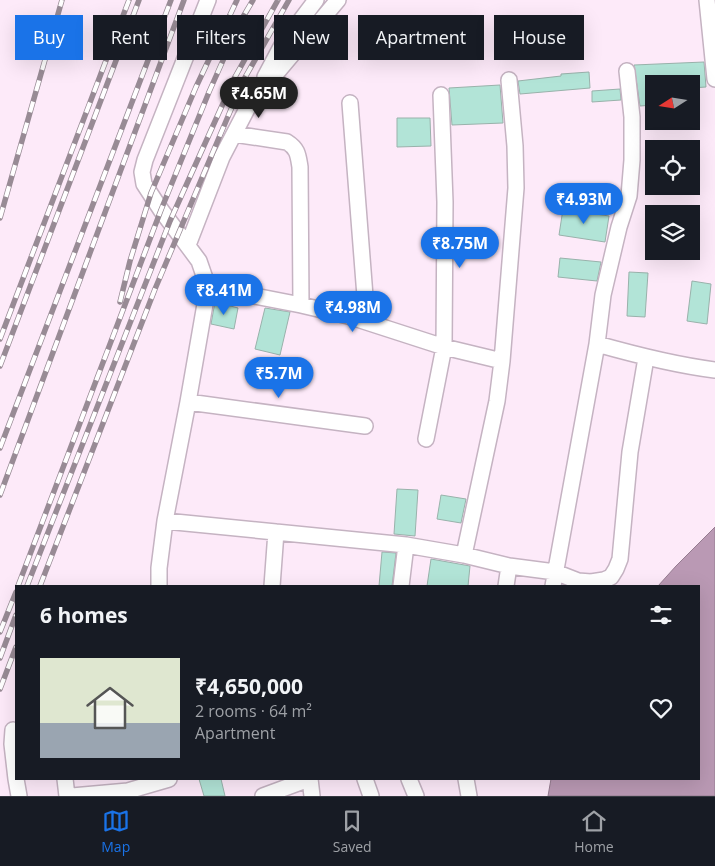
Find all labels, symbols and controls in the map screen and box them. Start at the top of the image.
chip: Buy [15,15,83,60]
chip: Rent [93,15,167,60]
chip: Filters [177,15,264,60]
chip: New [274,15,348,60]
chip: Apartment [358,15,484,60]
chip: House [494,15,584,60]
north arrow [645,75,700,130]
map controls [645,75,700,260]
pin: ₹4.65M [218,76,300,119]
text: ₹4.65M [231,82,287,104]
button: locate [645,140,700,195]
pin: ₹4.93M [543,182,625,225]
text: ₹4.93M [556,188,612,210]
button: layers [645,205,700,260]
pin: ₹8.75M [419,226,501,269]
text: ₹8.75M [432,232,488,254]
pin: ₹8.41M [183,274,265,316]
text: ₹8.41M [196,279,252,301]
pin: ₹4.98M [312,290,394,333]
text: ₹4.98M [325,296,381,318]
pin: ₹5.7M [244,356,314,399]
text: ₹5.7M [255,362,303,384]
text: 6 homes [40,601,128,629]
icon: filters [647,601,675,629]
text: ₹4,650,000 [195,672,303,700]
icon: home [80,678,140,738]
icon: heart [647,694,675,722]
text: 2 rooms · 64 m² [195,700,312,722]
text: Apartment [195,722,275,744]
tab: Map [101,807,130,856]
tab: Saved [333,807,372,856]
tab: Home [574,807,614,856]

